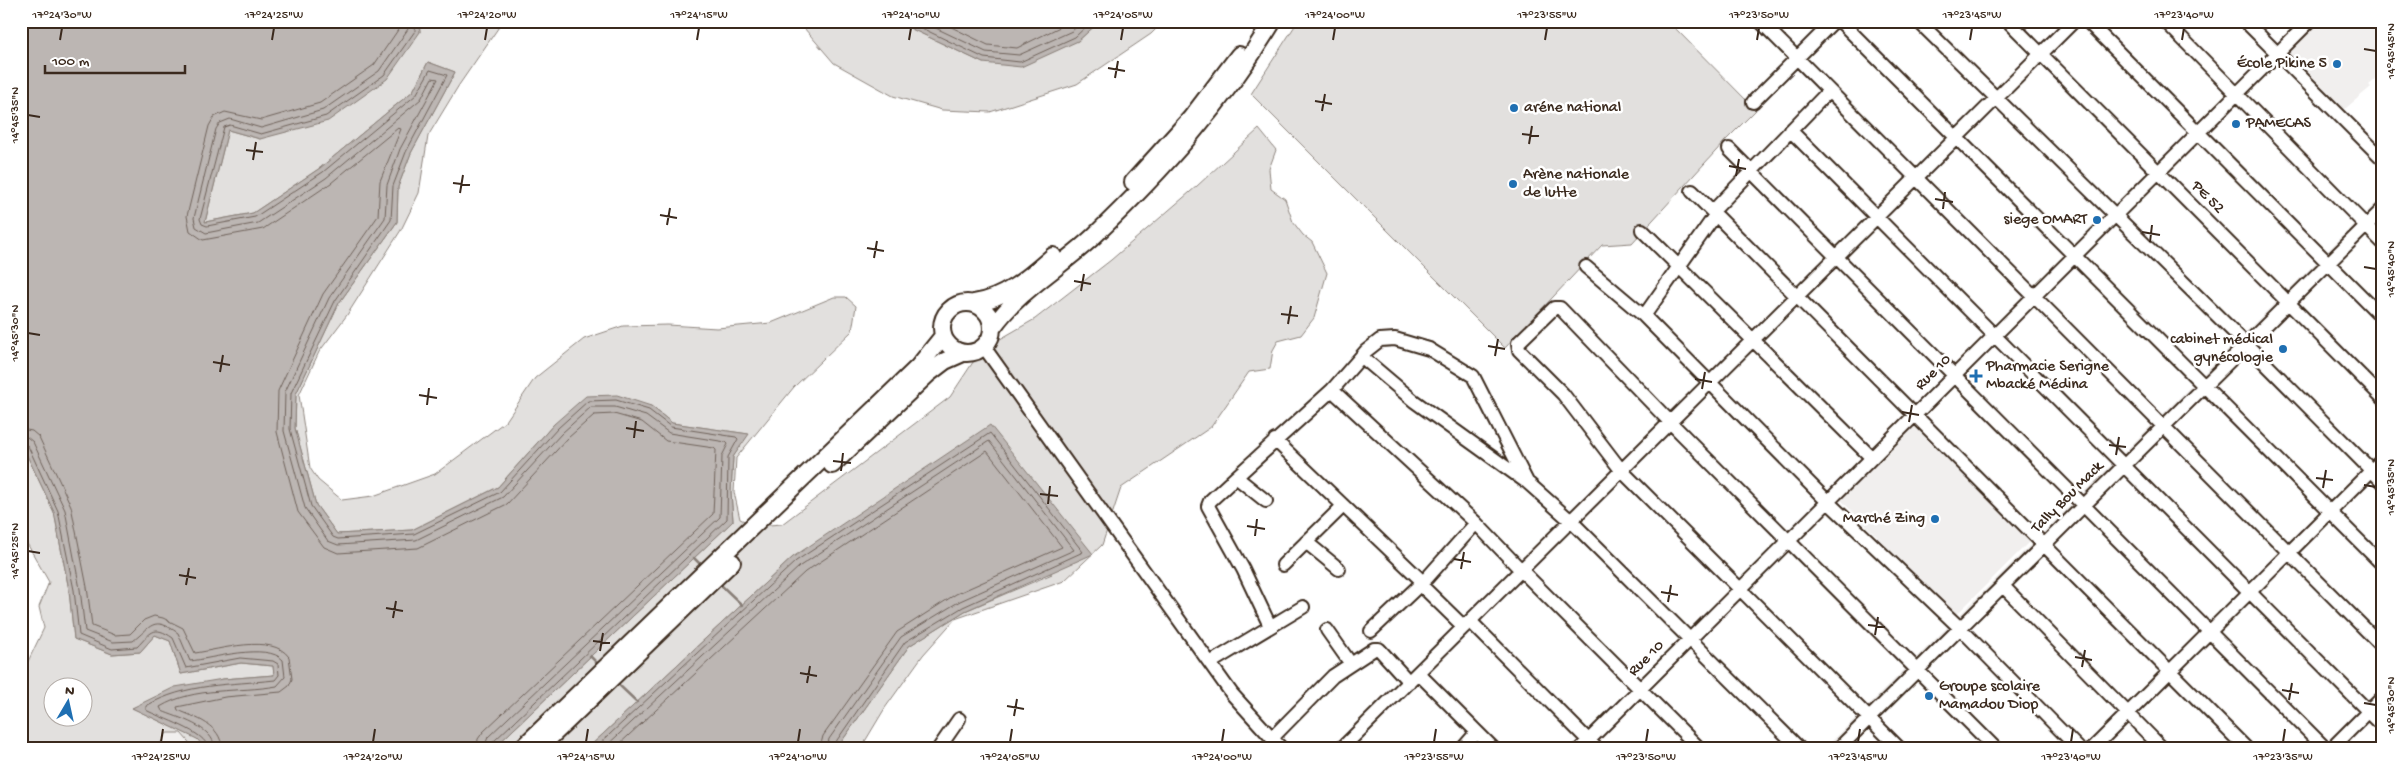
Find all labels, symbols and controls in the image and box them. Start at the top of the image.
text: 17°24'30"W [31,9,92,23]
text: 17°24'25"W [244,9,303,23]
text: 17°24'20"W [457,9,516,23]
text: 17°24'15"W [669,9,728,23]
text: 17°24'10"W [881,9,940,23]
text: 17°24'05"W [1092,9,1153,23]
text: 17°24'00"W [1304,9,1365,23]
text: 17°23'55"W [1516,9,1577,23]
text: 17°23'50"W [1728,9,1789,23]
text: 17°23'45"W [1942,9,2001,23]
text: 17°23'40"W [2153,9,2214,23]
text: 14°45'45"N [2385,23,2399,80]
scale bar [45,42,185,74]
text: 100 m [51,53,90,71]
place label: École Pikine 5 [2237,55,2327,74]
marker: École Pikine 5 [2331,58,2343,70]
text: 14°45'35"N [9,87,23,144]
place label: aréne national [1524,99,1621,118]
marker: aréne national [1508,102,1520,114]
place label: PAMECAS [2245,115,2311,134]
marker: PAMECAS [2230,118,2242,130]
place label: Arène nationale de lutte [1523,166,1630,203]
street label: PE 52 [2186,177,2228,219]
marker: Arène nationale de lutte [1507,178,1519,190]
place label: siege OMART [2004,211,2088,230]
marker: siege OMART [2091,214,2103,226]
text: 14°45'40"N [2385,241,2399,298]
text: 14°45'30"N [9,304,23,362]
place label: cabinet médical gynécologie [2170,331,2274,368]
marker: cabinet médical gynécologie [2277,343,2289,355]
street label: Rue 10 [1912,351,1956,395]
place label: Pharmacie Serigne Mbacké Médina [1985,358,2110,395]
marker: Pharmacie Serigne Mbacké Médina [1970,370,1982,382]
street label: Tally Bou Mack [2027,457,2109,539]
text: 14°45'35"N [2385,459,2399,516]
place label: Marché Zing [1843,510,1925,529]
marker: Marché Zing [1929,513,1941,525]
text: 14°45'25"N [9,523,23,580]
street label: Rue 10 [1625,637,1669,681]
north arrow [42,676,92,726]
text: 14°45'30"N [2385,676,2399,734]
place label: Groupe scolaire Mamadou Diop [1939,678,2041,715]
text: N [64,683,75,701]
marker: Groupe scolaire Mamadou Diop [1923,690,1935,702]
text: 17°24'25"W [131,751,190,765]
text: 17°24'20"W [343,751,402,765]
text: 17°24'15"W [556,751,615,765]
text: 17°24'10"W [768,751,827,765]
text: 17°24'05"W [979,751,1040,765]
text: 17°24'00"W [1191,751,1252,765]
text: 17°23'55"W [1403,751,1464,765]
text: 17°23'50"W [1615,751,1676,765]
text: 17°23'45"W [1828,751,1887,765]
text: 17°23'40"W [2040,751,2101,765]
text: 17°23'35"W [2252,751,2313,765]

